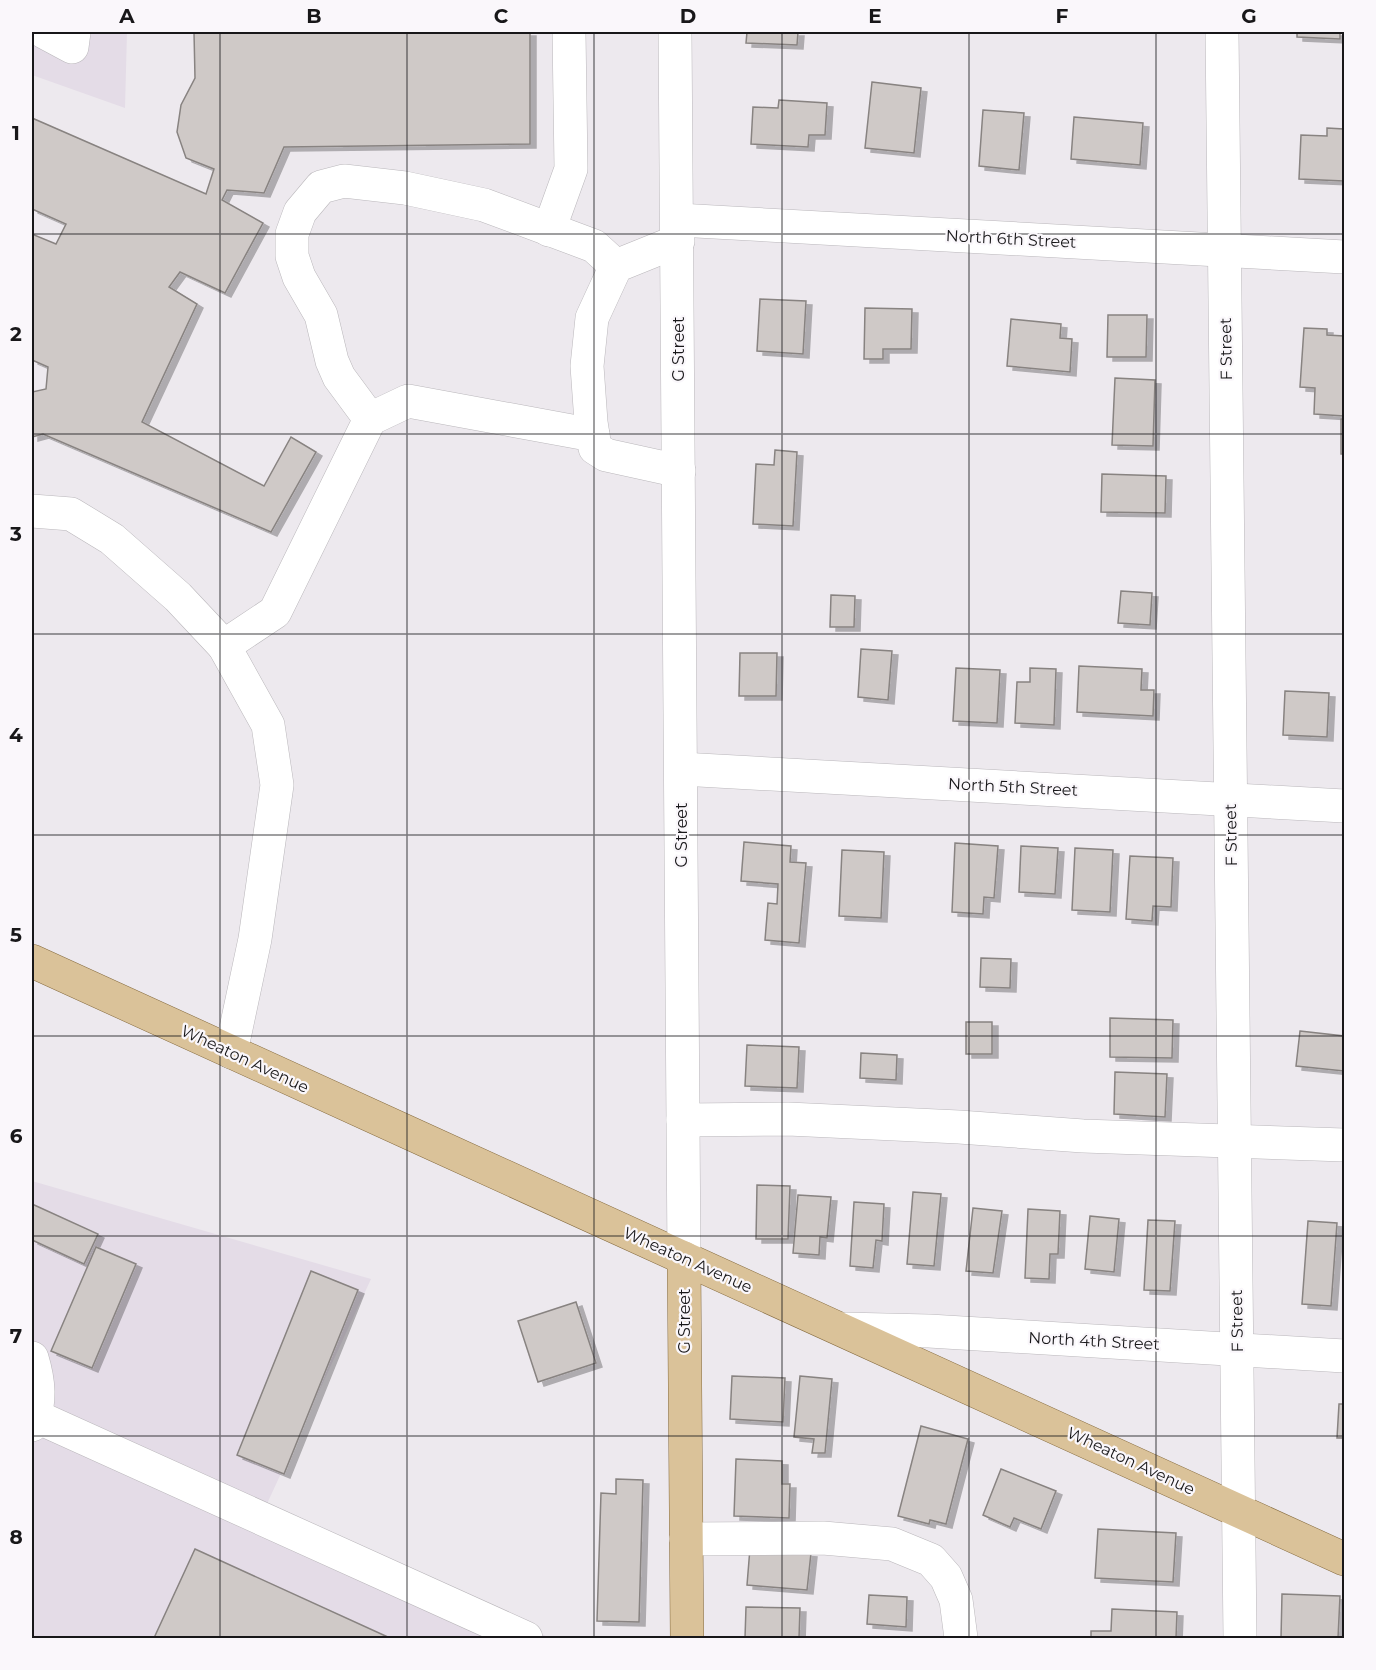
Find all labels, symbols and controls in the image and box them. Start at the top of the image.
text: A [118,4,135,28]
text: B [306,4,322,28]
text: C [494,4,509,28]
text: D [680,4,696,28]
text: E [868,4,882,28]
text: F [1056,4,1069,28]
text: G [1241,4,1257,28]
text: 1 [12,121,20,145]
street label: North 6th Street [945,226,1077,252]
street label: G Street [669,316,688,381]
street label: F Street [1216,317,1236,381]
text: 2 [10,322,22,346]
text: 3 [9,522,22,546]
text: 4 [9,723,23,747]
street label: North 5th Street [948,774,1079,800]
street label: G Street [672,802,691,867]
street label: F Street [1221,803,1241,867]
text: 5 [10,923,22,947]
street label: Wheaton Avenue [178,1021,312,1097]
text: 6 [10,1124,23,1148]
street label: Wheaton Avenue [621,1223,755,1297]
street label: G Street [675,1288,694,1353]
street label: F Street [1227,1289,1247,1353]
text: 7 [10,1324,22,1348]
street label: North 4th Street [1028,1328,1161,1354]
street label: Wheaton Avenue [1064,1423,1198,1499]
text: 8 [9,1525,23,1549]

